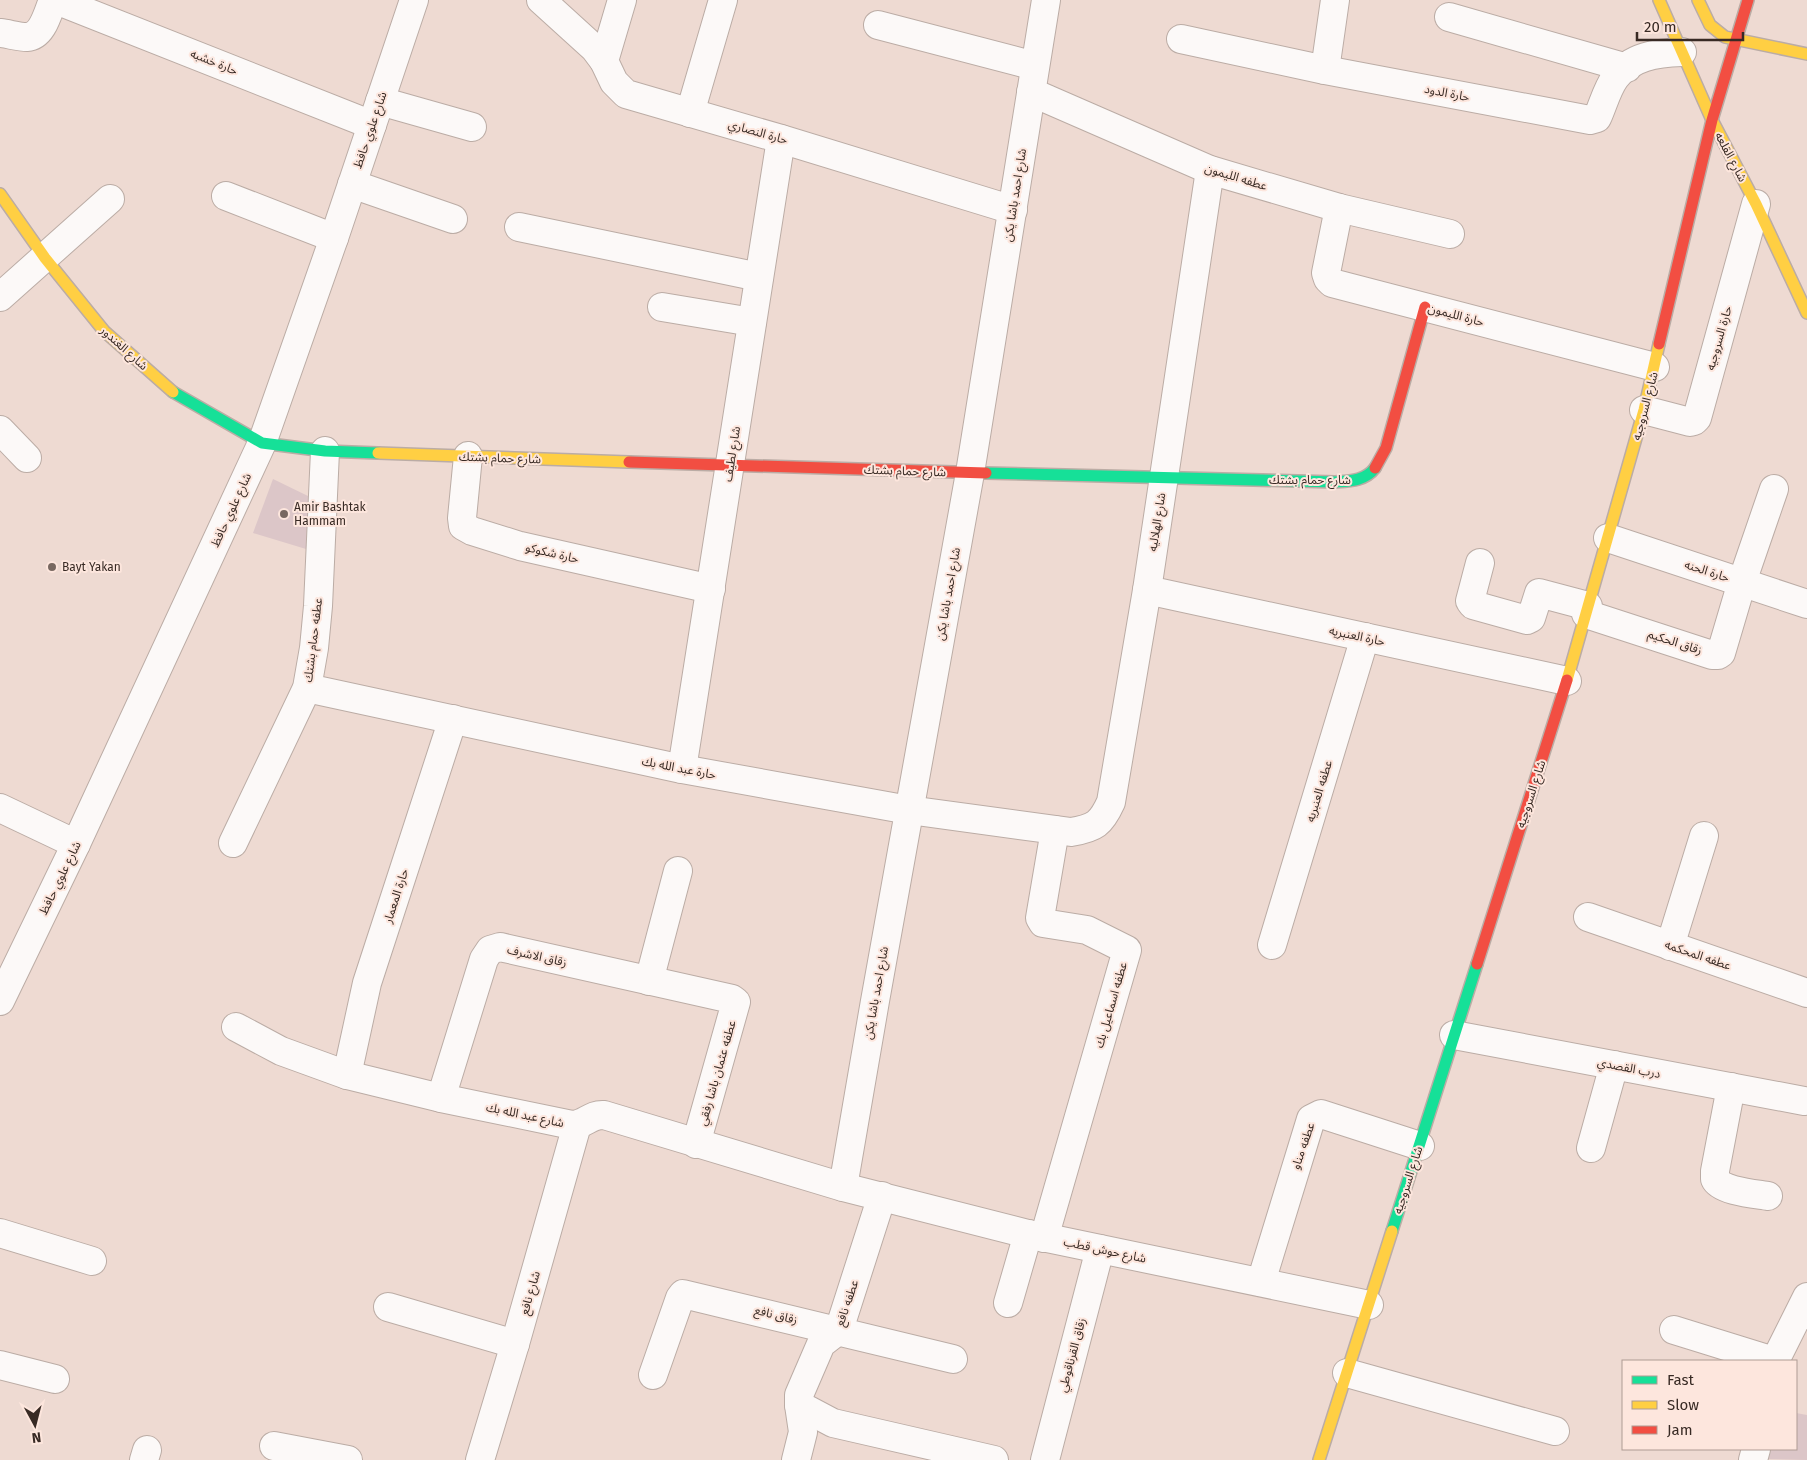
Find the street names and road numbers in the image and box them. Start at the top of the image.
street label: حارة خشبه [188,46,240,78]
street label: حارة الدود [1423,82,1471,104]
street label: شارع علوي حافظ [350,90,392,171]
street label: حارة النصاري [726,117,789,150]
street label: شارع القلعه [1710,130,1750,185]
street label: شارع احمد باشا يكن [1001,147,1031,243]
street label: عطفه الليمون [1203,161,1269,193]
street label: حارة الليمون [1426,301,1486,329]
street label: حارة السروجيه [1703,304,1735,372]
street label: شارع الغندور [95,322,151,374]
street label: شارع السروجيه [1629,370,1663,442]
street label: شارع لطيف [721,425,745,483]
street label: شارع حمام بشتك [459,450,541,468]
street label: شارع حمام بشتك [864,463,946,481]
street label: شارع علوي حافظ [208,471,257,550]
street label: شارع حمام بشتك [1269,473,1351,489]
street label: شارع الهلاليه [1145,492,1171,553]
street label: حارة شكوكو [524,540,580,566]
street label: شارع احمد باشا يكن [933,546,965,642]
street label: حارة الحنه [1683,557,1731,585]
street label: عطفه حمام بشتك [301,597,327,683]
street label: حارة العنبريه [1328,623,1386,649]
street label: زقاق الحكيم [1645,627,1704,659]
street label: حارة عبد الله بك [641,754,717,782]
street label: عطفه العنبريه [1303,758,1335,824]
street label: شارع السروجيه [1513,758,1550,830]
street label: شارع علوي حافظ [36,839,86,918]
street label: حارة المعمار [380,867,411,926]
street label: عطفه المحكمه [1663,937,1733,973]
street label: زقاق الاشرف [506,942,568,970]
street label: شارع احمد باشا يكن [861,945,893,1041]
street label: عطفه اسماعيل بك [1092,960,1130,1050]
street label: عطفه عثمان باشا رفقي [695,1019,741,1128]
street label: درب القصدي [1596,1055,1662,1084]
street label: شارع عبد الله بك [484,1100,565,1132]
street label: عطفه مناو [1288,1121,1318,1171]
street label: شارع السروجيه [1390,1144,1427,1216]
street label: شارع حوش قطب [1062,1234,1148,1268]
street label: شارع نافع [517,1269,545,1317]
street label: عطفه نافع [833,1278,863,1329]
street label: زقاق نافع [753,1303,799,1329]
street label: زقاق القرناقوطي [1055,1316,1091,1394]

